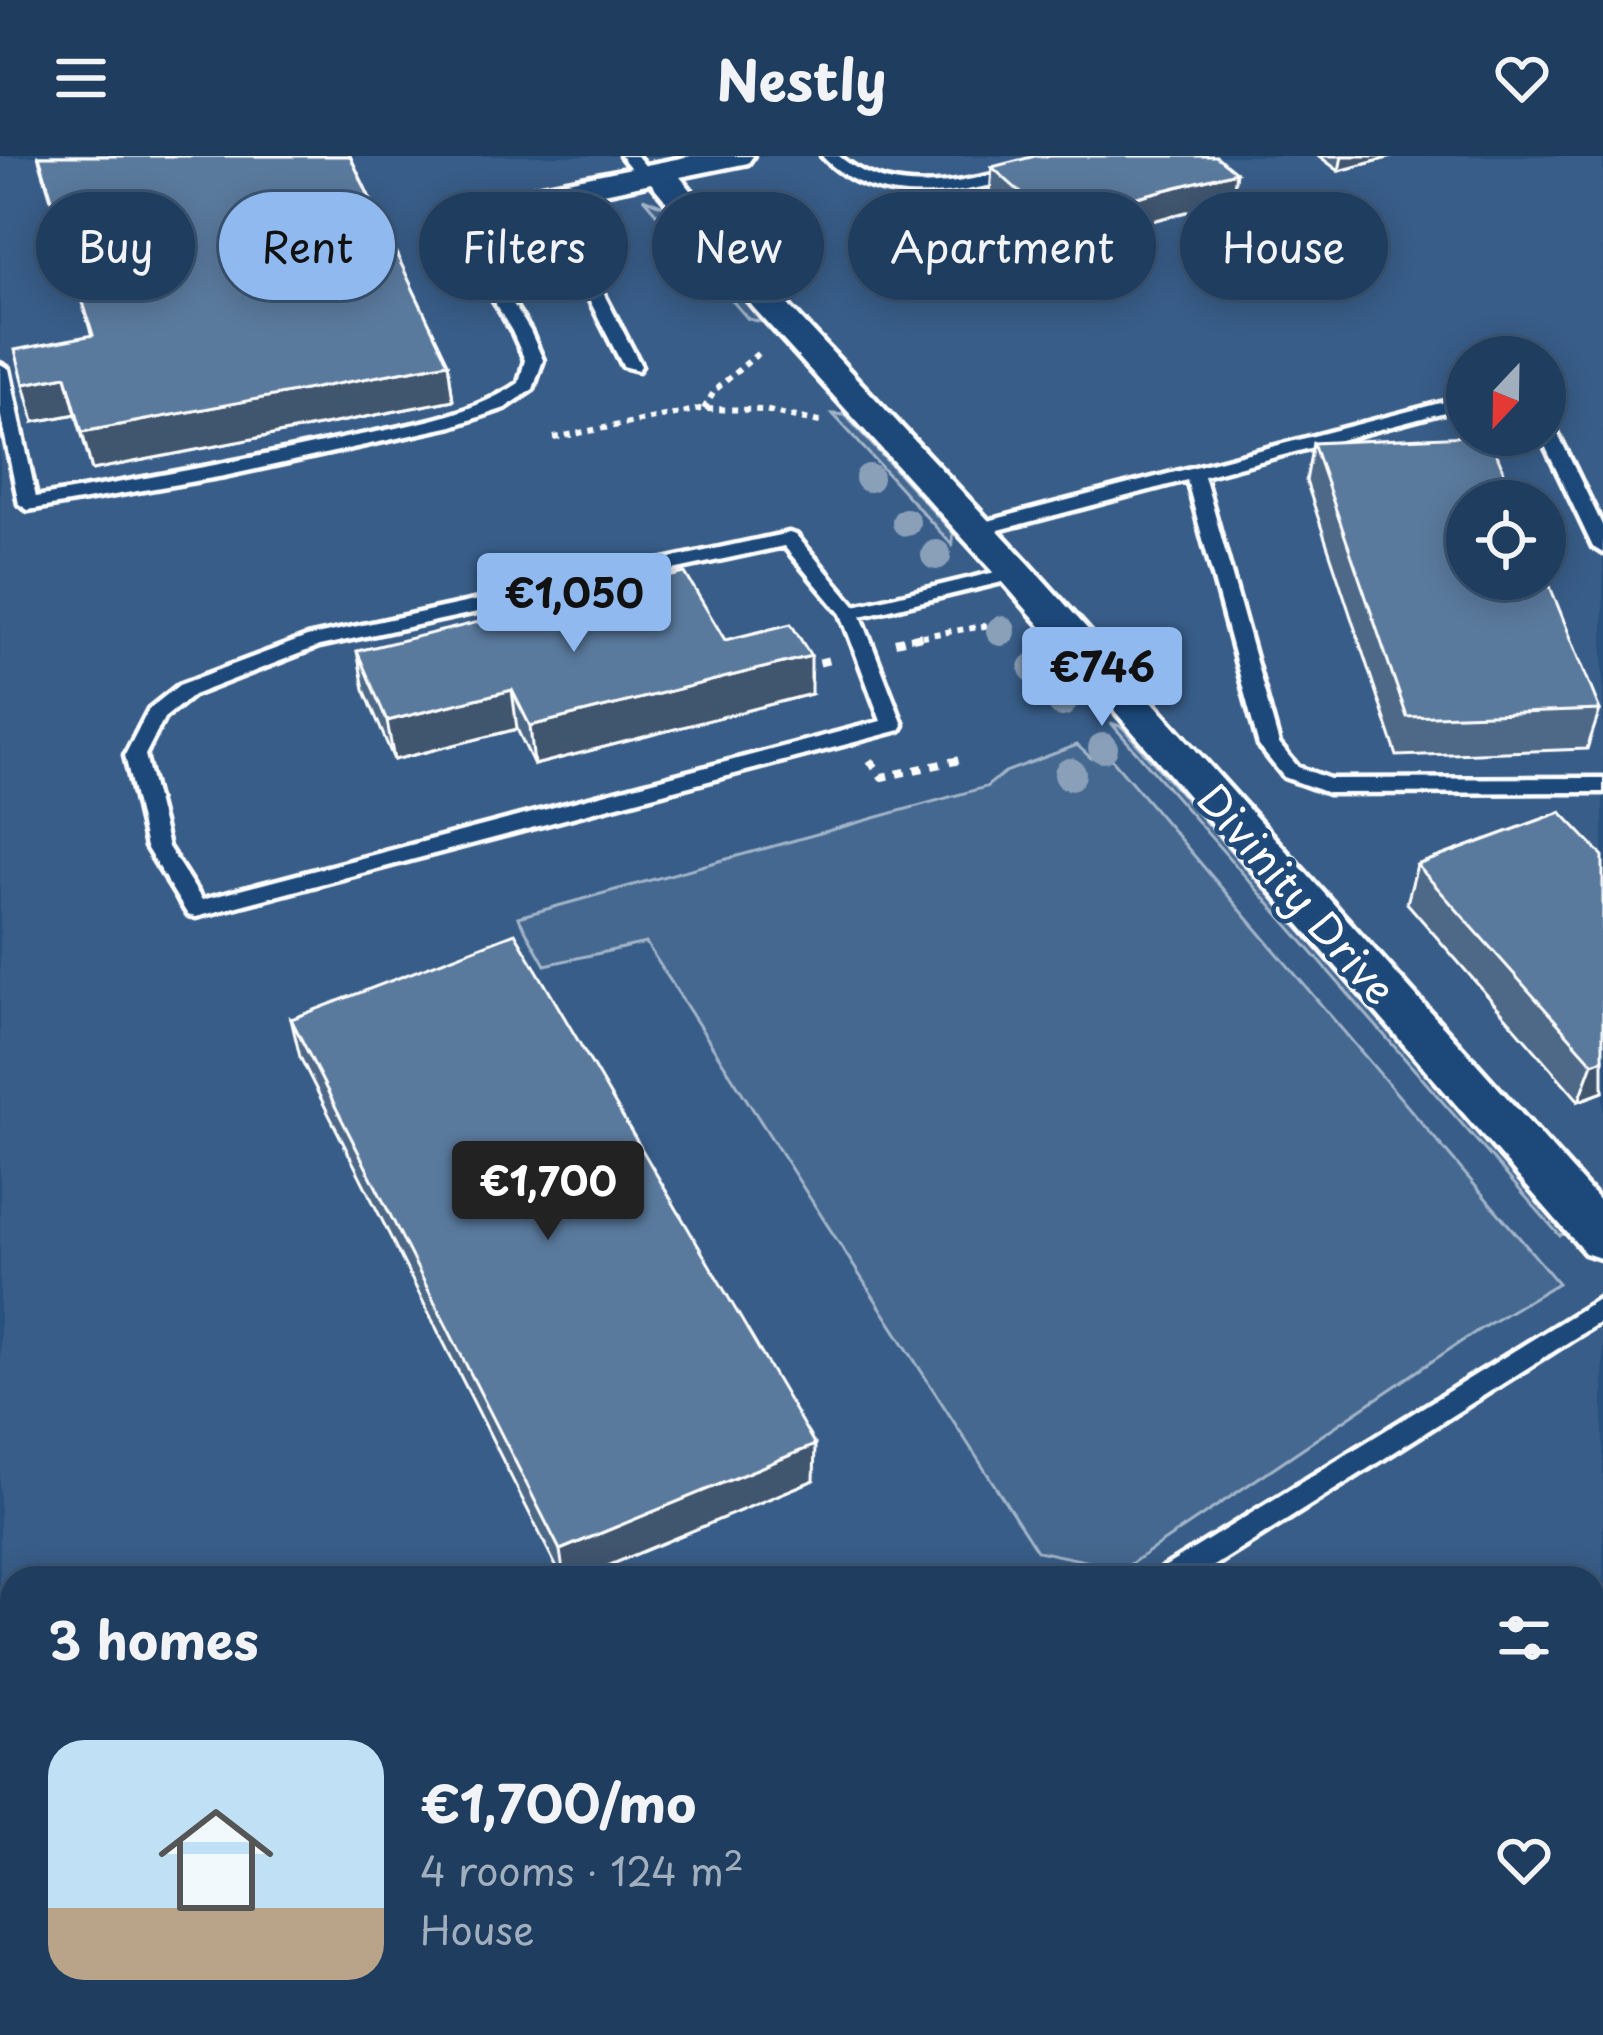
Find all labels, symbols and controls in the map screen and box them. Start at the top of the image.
text: Nestly [716,38,887,119]
icon: menu [48,45,114,111]
icon: heart [1489,45,1555,111]
chip: Buy [36,192,195,300]
chip: Rent [219,192,395,300]
chip: Filters [419,192,628,300]
chip: New [652,192,824,300]
chip: Apartment [848,192,1156,300]
chip: House [1180,192,1388,300]
north arrow [1446,336,1566,456]
map controls [1446,336,1566,600]
button: locate [1446,480,1566,600]
pin: €1,050 [476,553,672,655]
text: €1,050 [504,562,644,621]
pin: €746 [1031,627,1173,729]
text: €746 [1049,636,1155,695]
street label: Divinity Drive [1184,768,1412,1018]
pin: €1,700 [450,1141,646,1243]
text: €1,700 [479,1150,617,1209]
text: 3 homes [48,1600,259,1677]
icon: filters [1491,1605,1557,1671]
text: €1,700/mo [420,1763,696,1840]
icon: home [144,1788,288,1932]
icon: heart [1491,1827,1557,1893]
text: 4 rooms · 124 m² [420,1840,744,1899]
text: House [420,1899,534,1958]

